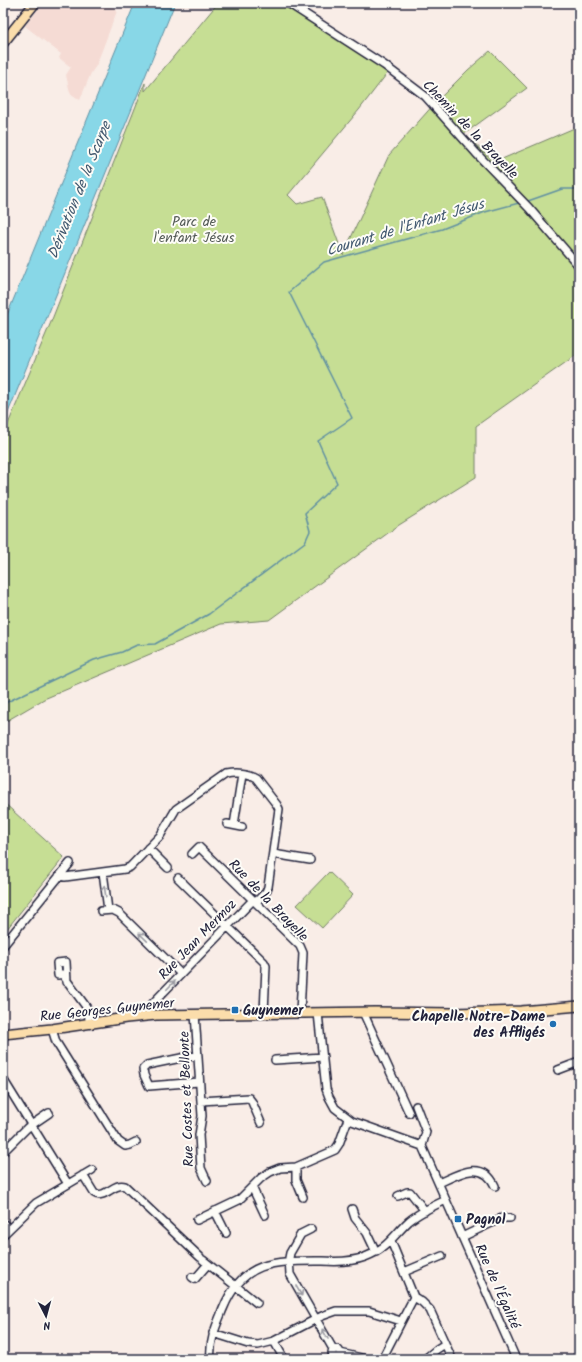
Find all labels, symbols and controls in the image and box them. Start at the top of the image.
street label: Chemin de la Brayelle [417,75,524,185]
water label: Dérivation de la Scarpe [41,117,119,262]
water label: Courant de l'Enfant Jésus [323,192,489,263]
park label: Parc de l'enfant Jésus [154,211,234,249]
street label: Rue de la Brayelle [223,854,314,947]
one-way arrow [101,885,109,898]
street label: Rue Jean Mermoz [153,894,242,985]
one-way arrow [138,932,148,942]
one-way arrow [166,980,176,990]
street label: Rue Georges Guynemer [39,992,177,1028]
place label: Guynemer [243,1000,304,1022]
marker: Guynemer [230,1005,240,1015]
place label: Chapelle Notre-Dame des Affligés [412,1006,545,1044]
marker: Chapelle Notre-Dame des Affligés [548,1019,558,1029]
street label: Rue Costes et Bellonte [174,1030,200,1167]
place label: Pagnol [466,1209,506,1231]
marker: Pagnol [453,1214,463,1224]
street label: Rue de l'Égalité [469,1240,526,1333]
one-way arrow [296,1285,304,1297]
north arrow [26,1296,66,1336]
text: N [42,1316,51,1334]
one-way arrow [320,1328,328,1340]

